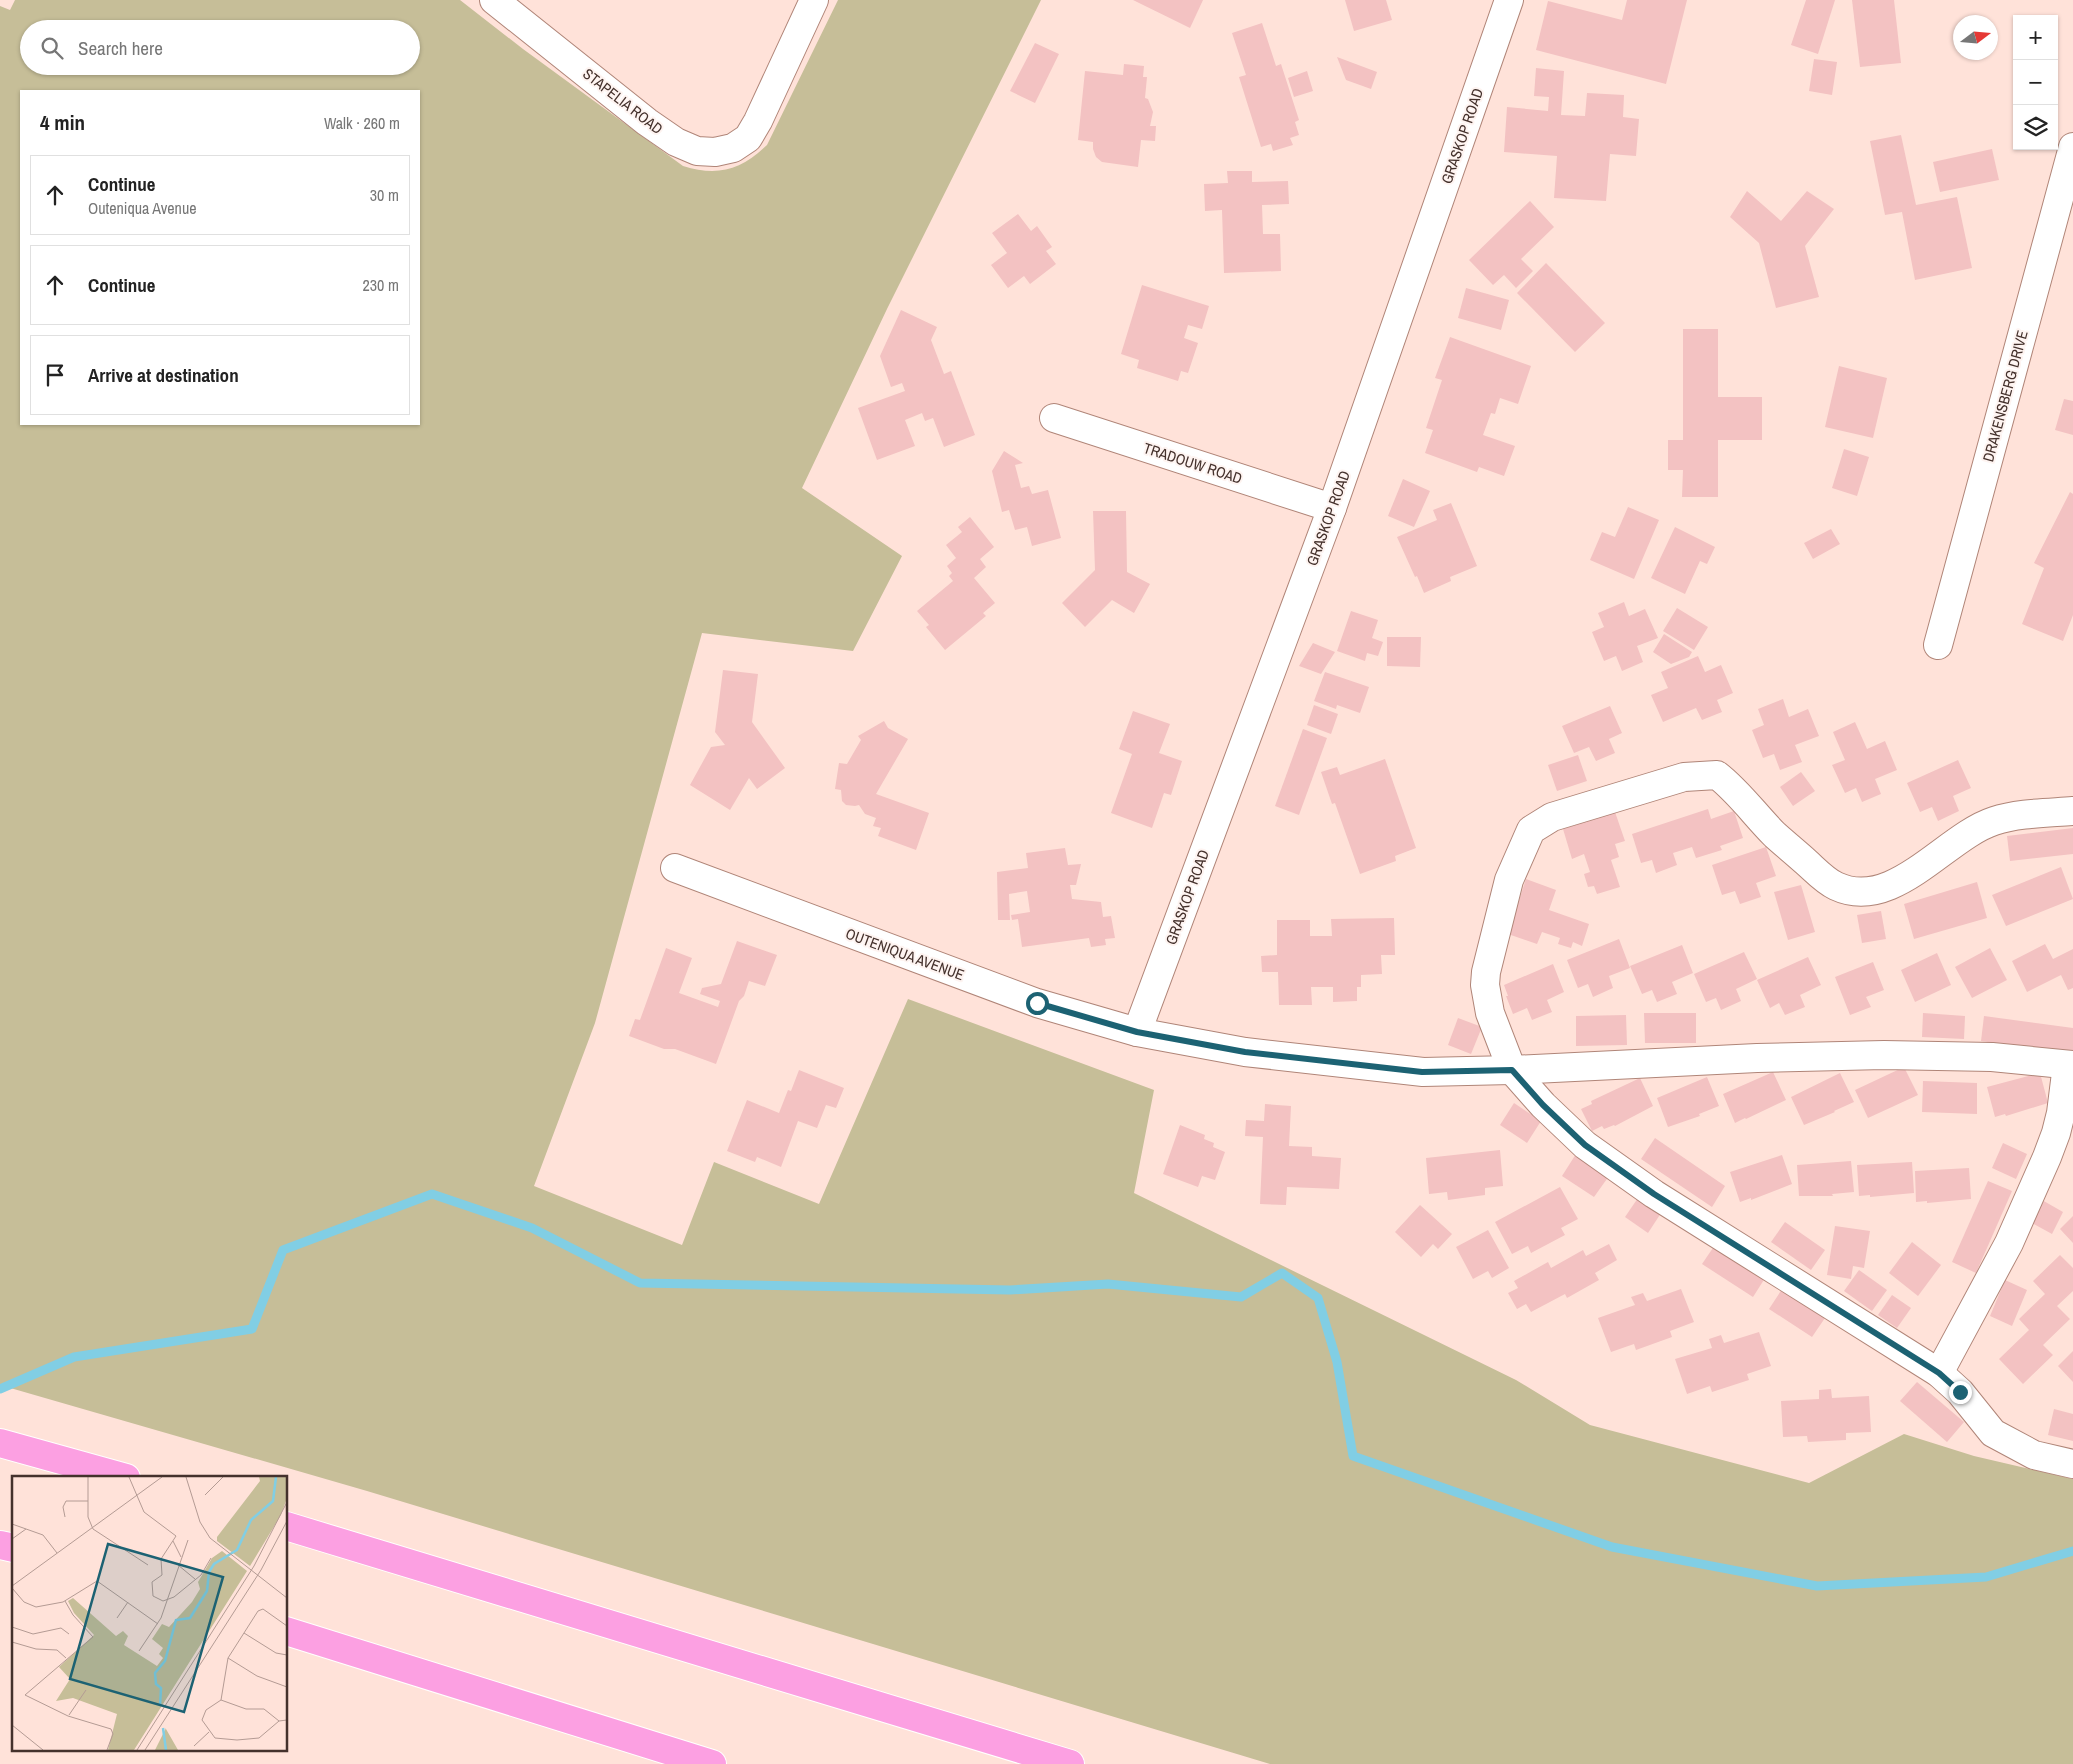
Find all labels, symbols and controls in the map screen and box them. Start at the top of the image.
north arrow [1953,15,1998,60]
map controls [2013,15,2058,150]
button: + [2013,15,2058,60]
search box [20,20,420,75]
icon: search [38,34,66,62]
text: Search here [78,35,163,61]
button: − [2013,60,2058,105]
street label: STAPELIA ROAD [579,63,667,139]
street label: GRASKOP ROAD [1436,85,1488,187]
button: layers [2013,105,2058,150]
text: 4 min [40,108,85,137]
text: Walk · 260 m [324,112,400,134]
text: Continue [88,171,156,197]
icon: ahead [41,181,69,209]
text: 30 m [370,184,399,206]
text: Outeniqua Avenue [88,197,196,219]
icon: ahead [41,271,69,299]
text: Continue [88,272,156,298]
text: 230 m [363,274,399,296]
street label: DRAKENSBERG DRIVE [1977,328,2033,464]
icon: arrive [41,361,69,389]
text: Arrive at destination [88,362,239,388]
street label: TRADOUW ROAD [1141,437,1245,489]
street label: GRASKOP ROAD [1301,468,1355,568]
street label: GRASKOP ROAD [1160,847,1214,947]
street label: OUTENIQUA AVENUE [843,923,967,985]
route start [1026,992,1049,1015]
route end [1949,1381,1972,1404]
inset map [12,1476,288,1752]

